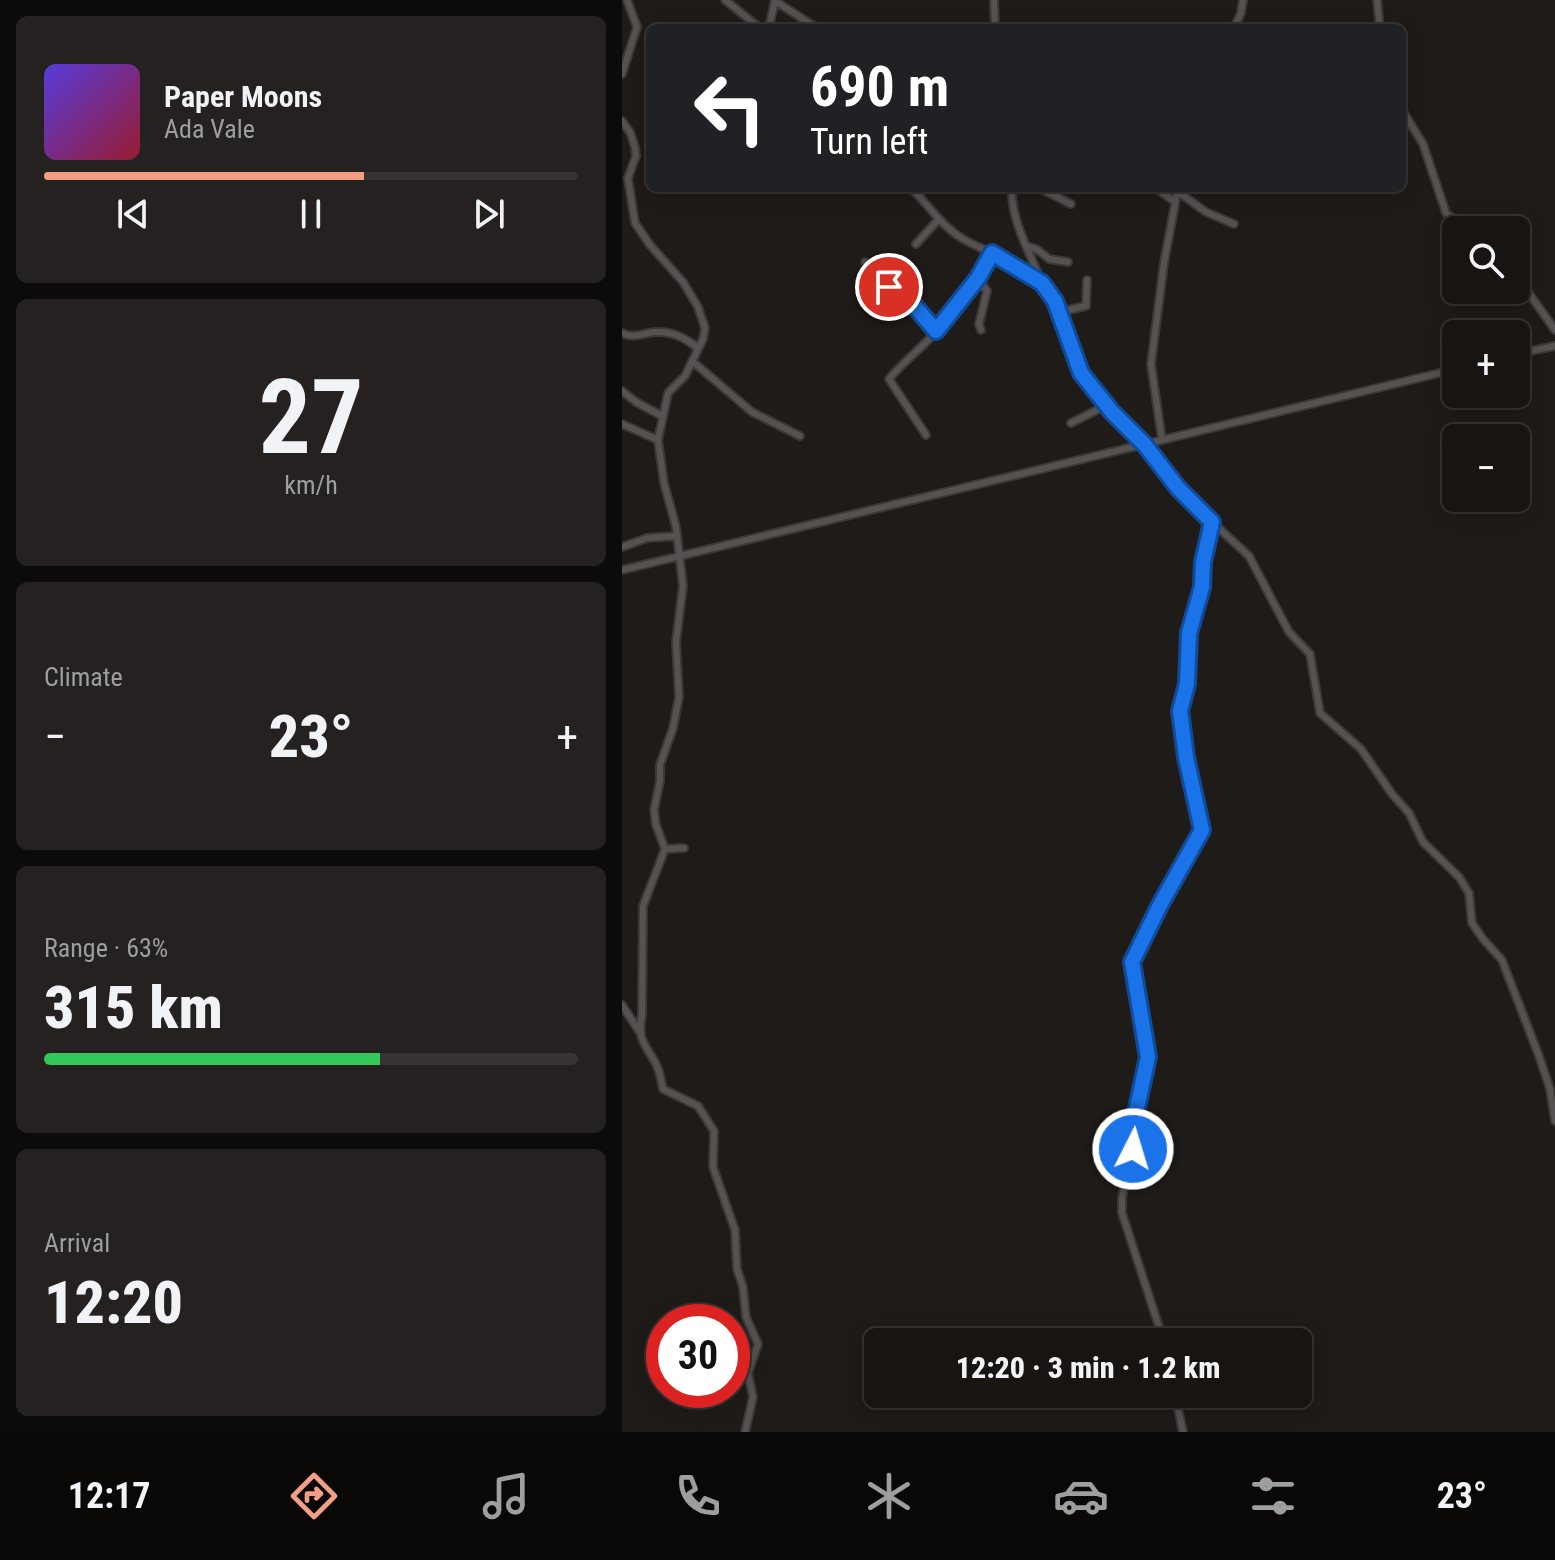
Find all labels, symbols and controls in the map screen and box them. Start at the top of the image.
text: 690 m [810,54,949,120]
icon: left [678,56,782,160]
text: Paper Moons [164,79,322,114]
text: Ada Vale [164,114,255,144]
text: Turn left [810,121,928,163]
icon: previous [111,192,155,236]
icon: pause [289,192,333,236]
icon: next [467,192,511,236]
map controls [1442,216,1530,512]
button: search [1442,216,1530,304]
pin [855,253,923,321]
icon: arrive [867,265,911,309]
button: + [1442,320,1530,408]
text: 27 [258,357,364,478]
button: − [1442,424,1530,512]
text: km/h [284,470,338,500]
text: Climate [44,662,123,692]
text: 23° [269,701,353,772]
text: − [44,711,66,763]
text: + [556,711,578,763]
text: Range · 63% [44,933,168,963]
text: 315 km [44,972,223,1043]
position arrow [1091,1107,1175,1191]
text: Arrival [44,1228,110,1258]
text: 12:20 [44,1267,183,1338]
speed limit sign: 30 [646,1304,750,1408]
text: 12:20 · 3 min · 1.2 km [956,1350,1220,1385]
icon: directions [286,1468,342,1524]
icon: music [478,1468,534,1524]
icon: phone [670,1468,726,1524]
icon: climate [861,1468,917,1524]
icon: car [1053,1468,1109,1524]
icon: filters [1245,1468,1301,1524]
text: 12:17 [68,1475,150,1517]
text: 23° [1437,1475,1487,1517]

